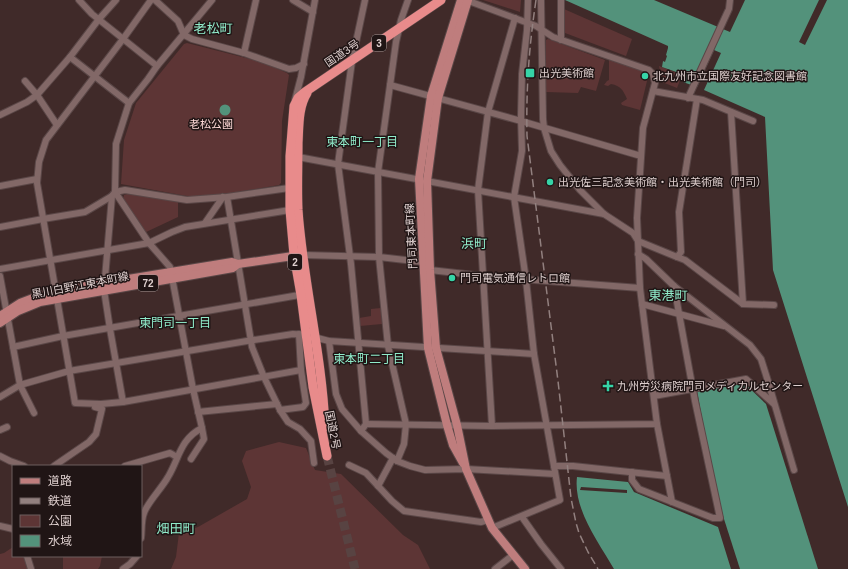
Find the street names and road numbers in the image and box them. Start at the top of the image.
road number: 3 [372,35,386,51]
street label: 国道3号 [322,37,362,69]
street label: 門司東本町線 [403,203,419,269]
road number: 2 [288,254,302,270]
street label: 黒川白野江東本町線 [30,270,130,300]
road number: 72 [138,275,158,291]
street label: 国道2号 [323,410,343,450]

